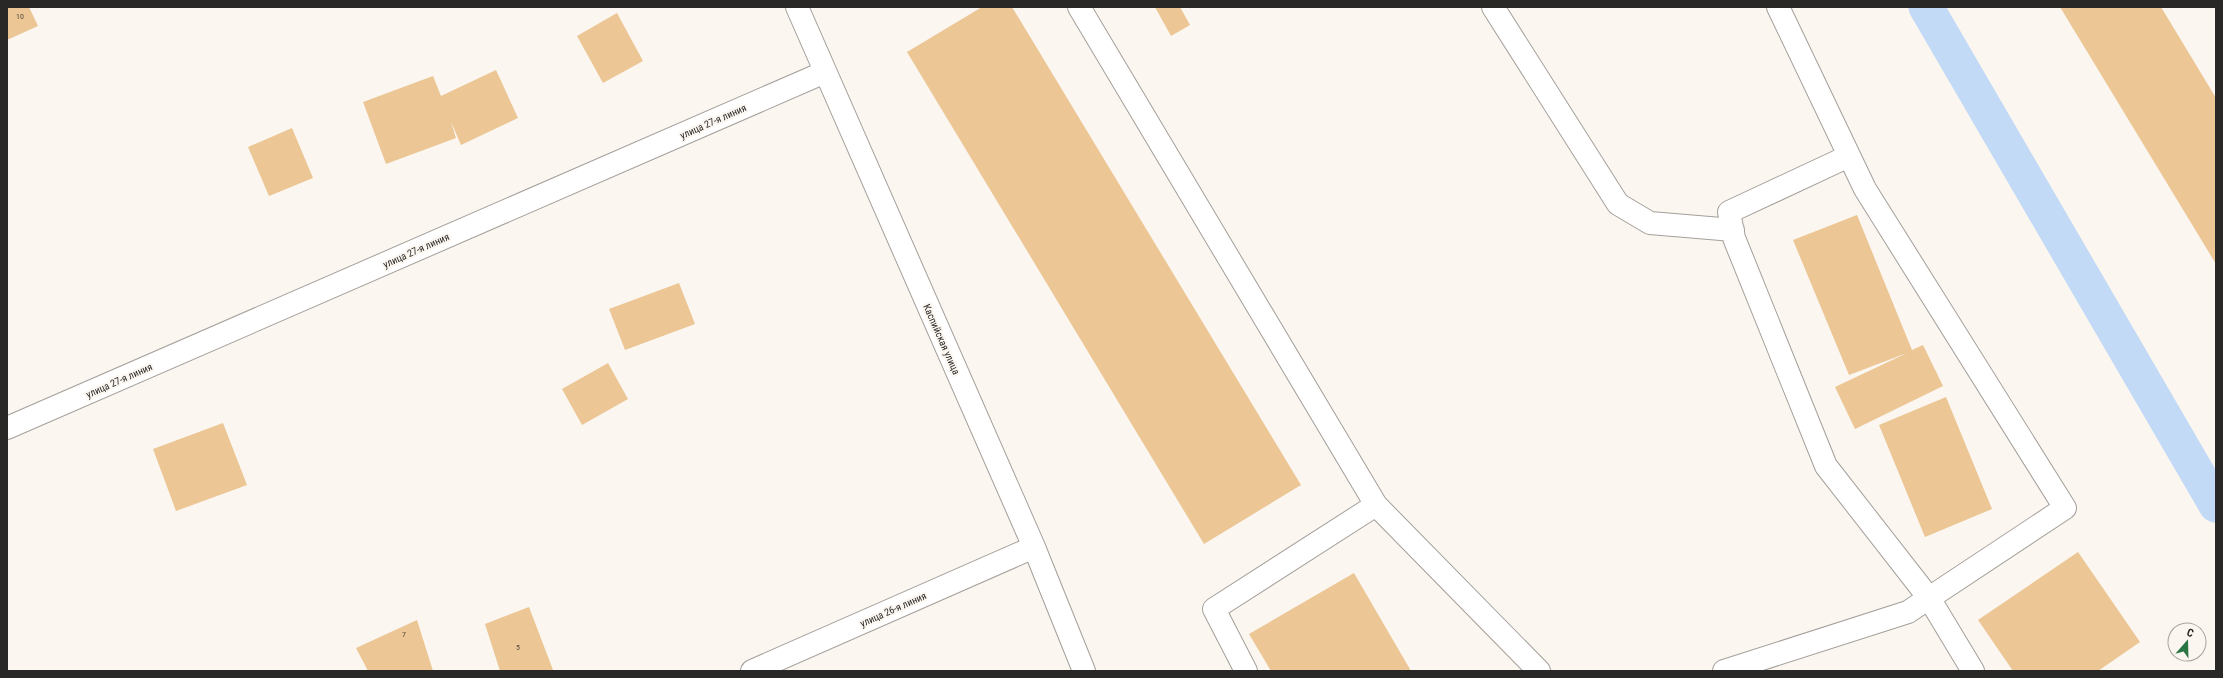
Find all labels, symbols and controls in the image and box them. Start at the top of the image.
house number: 10 [16,12,24,21]
street label: улица 27-я линия [678,102,748,141]
street label: улица 27-я линия [381,231,451,270]
street label: Каспийская улица [921,302,962,376]
street label: улица 27-я линия [84,361,154,400]
street label: улица 26-я линия [858,590,928,629]
north arrow [2167,622,2207,662]
text: С [2185,626,2195,640]
house number: 7 [402,630,406,639]
house number: 5 [516,643,520,652]

